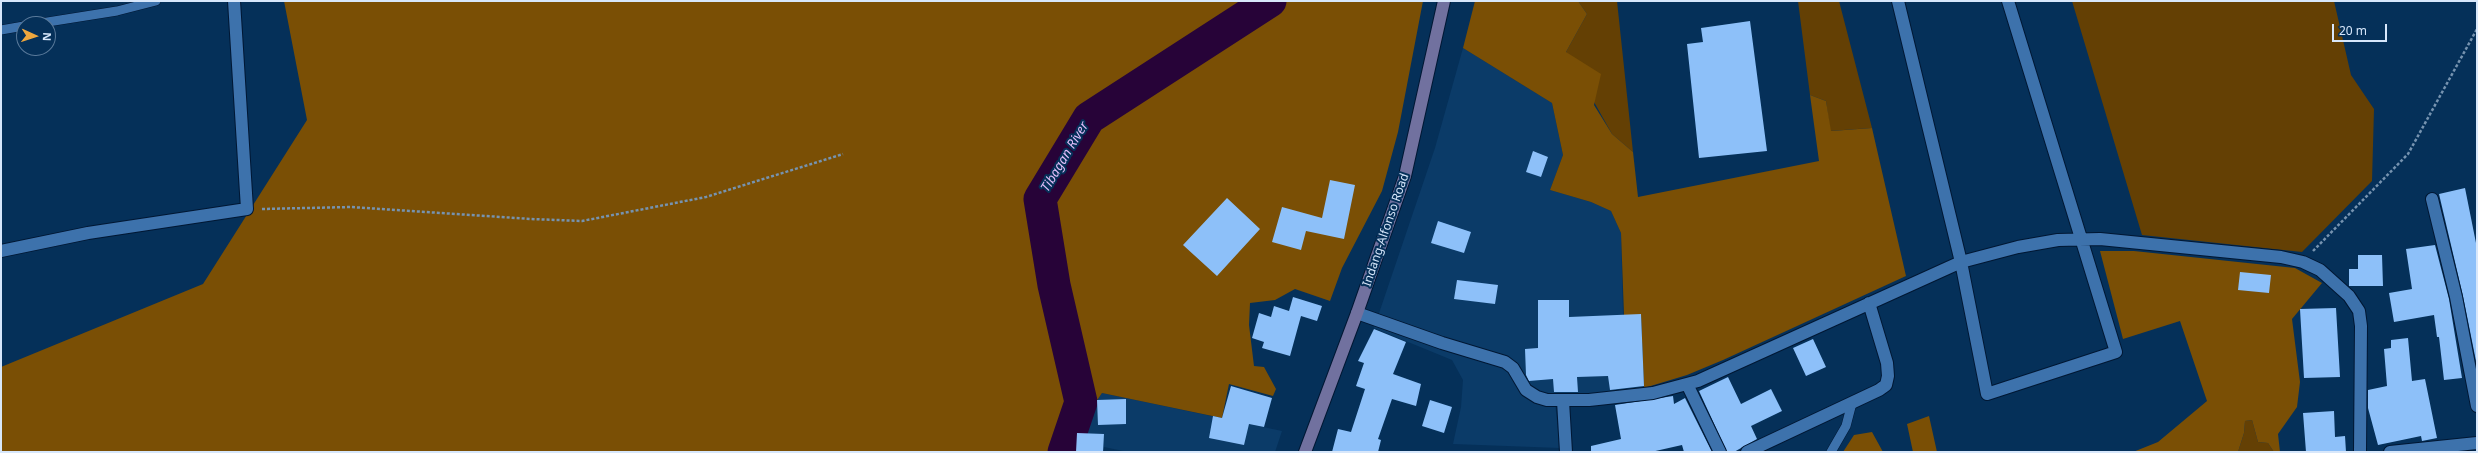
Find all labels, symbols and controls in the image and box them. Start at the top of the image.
north arrow [16,16,56,56]
scale bar [2334,16,2389,42]
text: 20 m [2339,22,2367,39]
text: N [40,32,55,41]
water label: Tibagan River [1038,119,1092,195]
street label: Indang-Alfonso Road [1360,171,1412,289]

